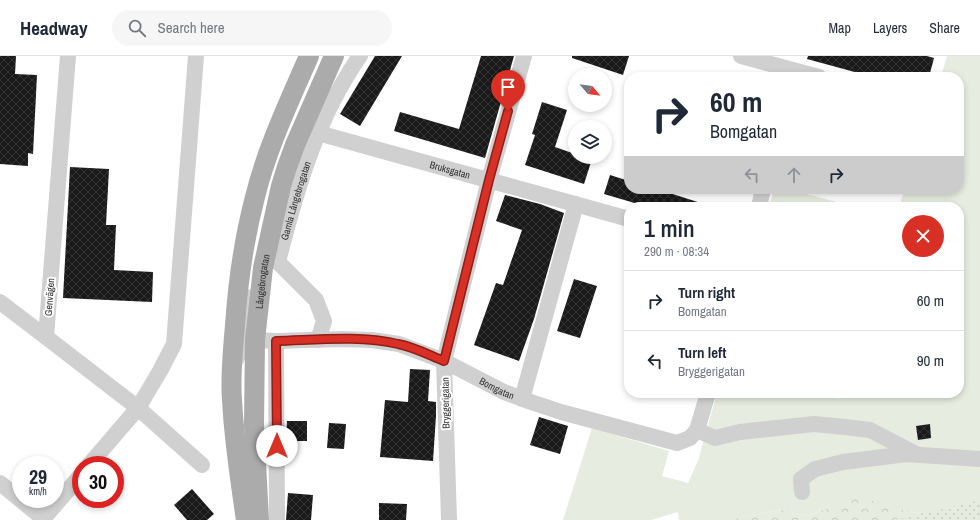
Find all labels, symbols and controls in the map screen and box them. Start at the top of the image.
search box [112,10,392,46]
text: Headway [20,15,88,41]
icon: search [126,17,148,39]
text: Search here [158,17,225,38]
text: Map [829,19,851,37]
text: Layers [873,19,907,37]
text: Share [929,19,960,37]
north arrow [568,68,612,112]
map controls [568,68,612,164]
pin [491,70,525,111]
icon: arrive [497,76,519,98]
text: 60 m [710,83,762,121]
icon: right [644,88,696,140]
text: Bomgatan [710,119,777,144]
button: layers [568,120,612,164]
street label: Bruksgatan [428,158,472,182]
street label: Gamla Långebrogatan [278,160,314,242]
icon: left [741,164,763,186]
icon: ahead [783,164,805,186]
icon: right [825,164,847,186]
text: 1 min [644,212,695,244]
button: close [902,215,944,257]
text: 290 m · 08:34 [644,243,709,260]
street label: Långebrogatan [252,253,273,310]
street label: Genvägen [42,278,57,316]
text: Turn right [678,282,735,303]
icon: right [644,290,666,312]
text: 60 m [917,290,944,311]
text: Bomgatan [678,303,727,320]
text: Turn left [678,342,726,363]
icon: left [644,350,666,372]
text: 90 m [917,350,944,371]
text: Bryggerigatan [678,363,745,380]
street label: Bomgatan [477,374,516,402]
street label: Bryggerigatan [439,377,452,429]
position arrow [256,425,298,467]
speed limit sign: 30 [72,456,124,508]
text: 29 [29,463,47,490]
text: km/h [29,485,47,498]

